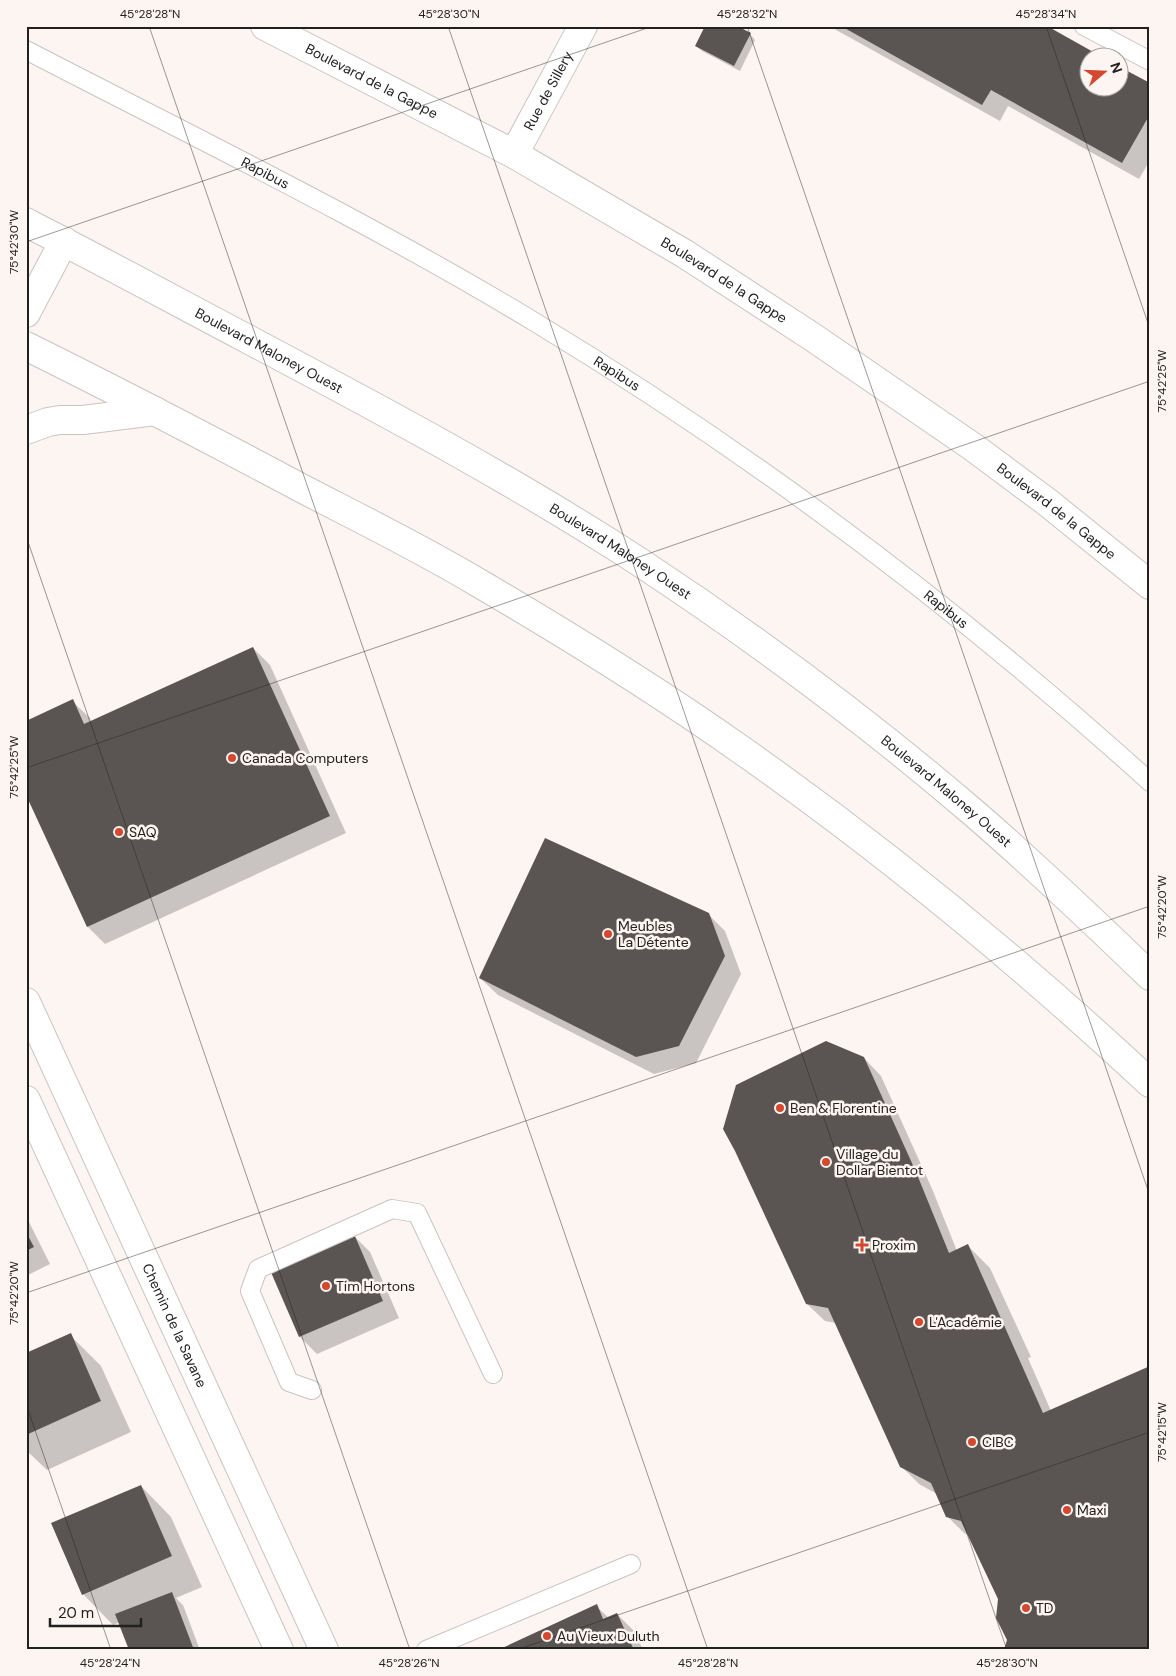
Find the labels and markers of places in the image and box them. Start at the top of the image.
place label: Canada Computers [242,749,368,767]
marker: Canada Computers [226,752,238,764]
place label: SAQ [129,823,157,841]
marker: SAQ [113,826,125,838]
place label: Meubles La Détente [618,917,689,951]
marker: Meubles La Détente [602,928,614,940]
place label: Ben & Florentine [790,1099,897,1117]
marker: Ben & Florentine [774,1102,786,1114]
place label: Village du Dollar Bientot [836,1145,923,1179]
marker: Village du Dollar Bientot [820,1156,832,1168]
place label: Proxim [872,1236,916,1254]
marker: Proxim [856,1239,868,1251]
place label: Tim Hortons [336,1277,415,1295]
marker: Tim Hortons [320,1280,332,1292]
place label: L'Académie [929,1313,1002,1331]
marker: L'Académie [913,1316,925,1328]
place label: CIBC [982,1433,1014,1451]
marker: CIBC [966,1436,978,1448]
place label: Maxi [1077,1501,1107,1519]
marker: Maxi [1061,1504,1073,1516]
place label: TD [1036,1599,1054,1617]
marker: TD [1020,1602,1032,1614]
place label: Au Vieux Duluth [557,1627,660,1645]
marker: Au Vieux Duluth [541,1630,553,1642]

